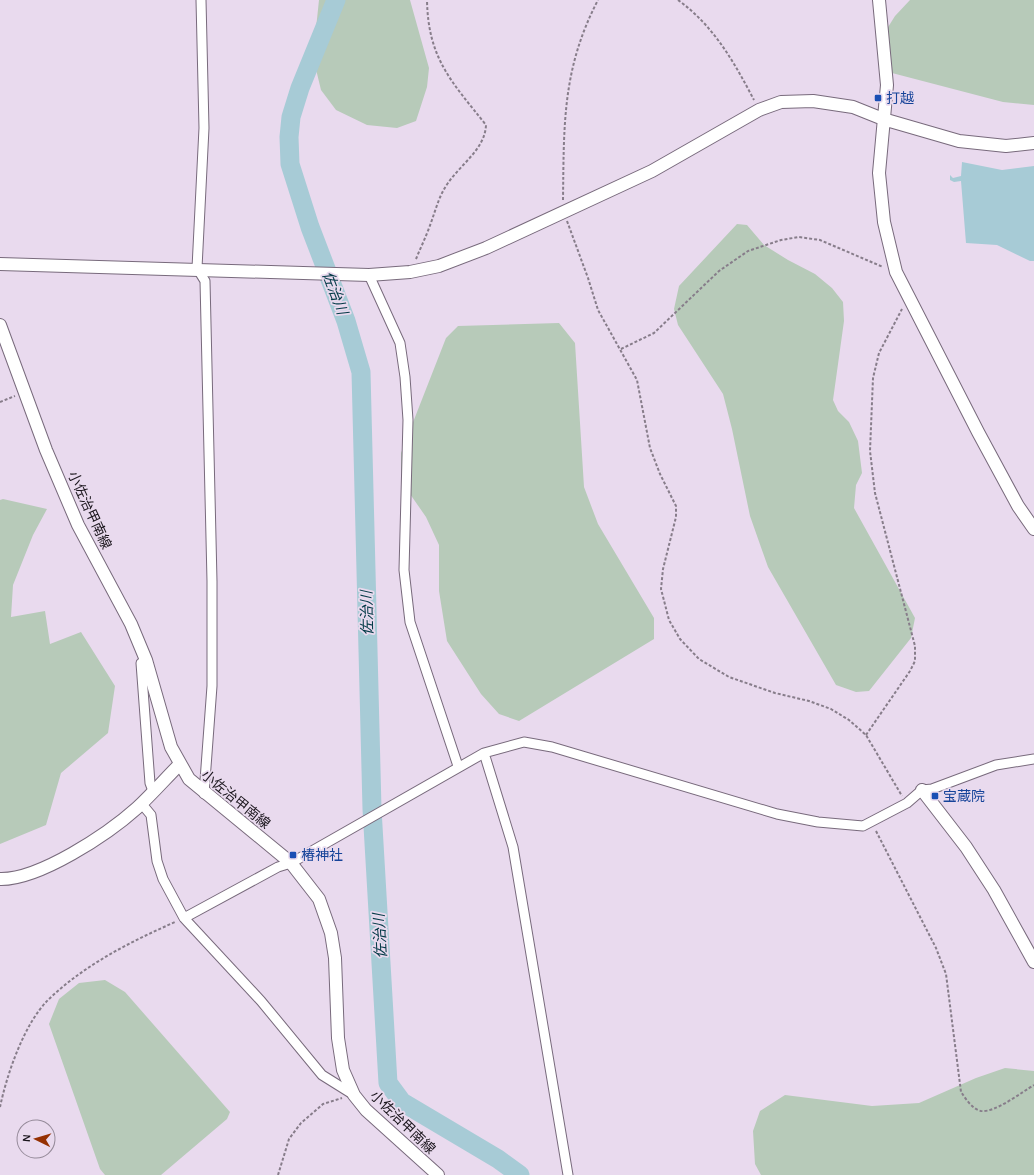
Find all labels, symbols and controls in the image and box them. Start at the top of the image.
place label: 打越 [886,91,914,106]
marker: 打越 [873,93,883,103]
water label: 佐治川 [319,269,351,319]
street label: 小佐治甲南線 [65,469,114,551]
water label: 佐治川 [359,588,375,636]
street label: 小佐治甲南線 [198,767,273,832]
place label: 宝蔵院 [943,789,985,804]
marker: 宝蔵院 [930,791,940,801]
place label: 椿神社 [301,848,343,863]
marker: 椿神社 [288,850,298,860]
water label: 佐治川 [371,911,389,959]
street label: 小佐治甲南線 [367,1088,438,1157]
north arrow [16,1119,56,1159]
text: N [21,1134,32,1142]

